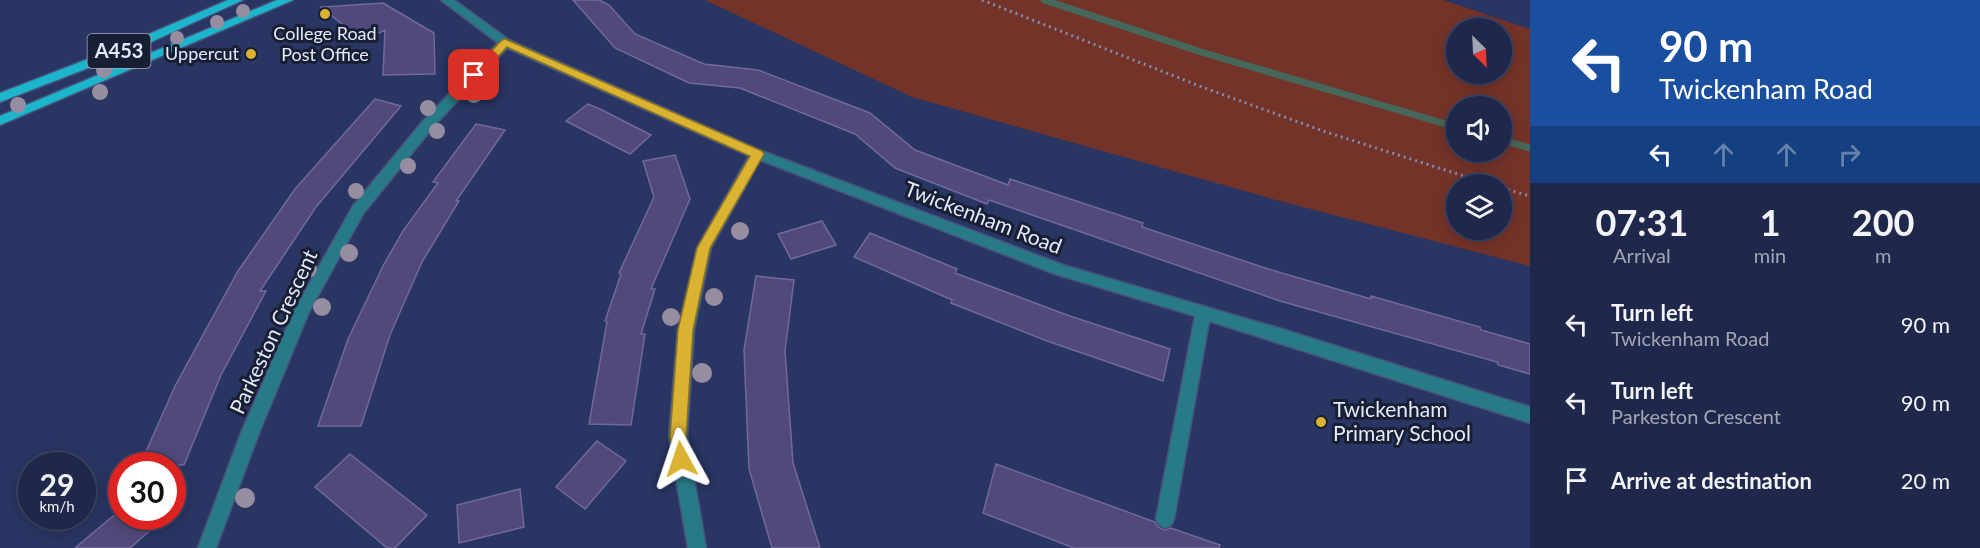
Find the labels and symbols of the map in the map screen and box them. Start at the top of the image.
marker: College Road Post Office [318,7,332,21]
north arrow [1446,18,1512,84]
place label: College Road Post Office [273,22,377,65]
road number: A453 [88,34,150,68]
place label: Uppercut [165,42,240,64]
marker: Uppercut [244,47,258,61]
pin [448,49,499,100]
street label: Twickenham Road [901,175,1066,258]
street label: Parkeston Crescent [224,245,322,418]
place label: Twickenham Primary School [1333,396,1471,445]
marker: Twickenham Primary School [1314,415,1328,429]
position arrow [649,427,713,491]
speed limit sign: 30 [108,452,186,530]

